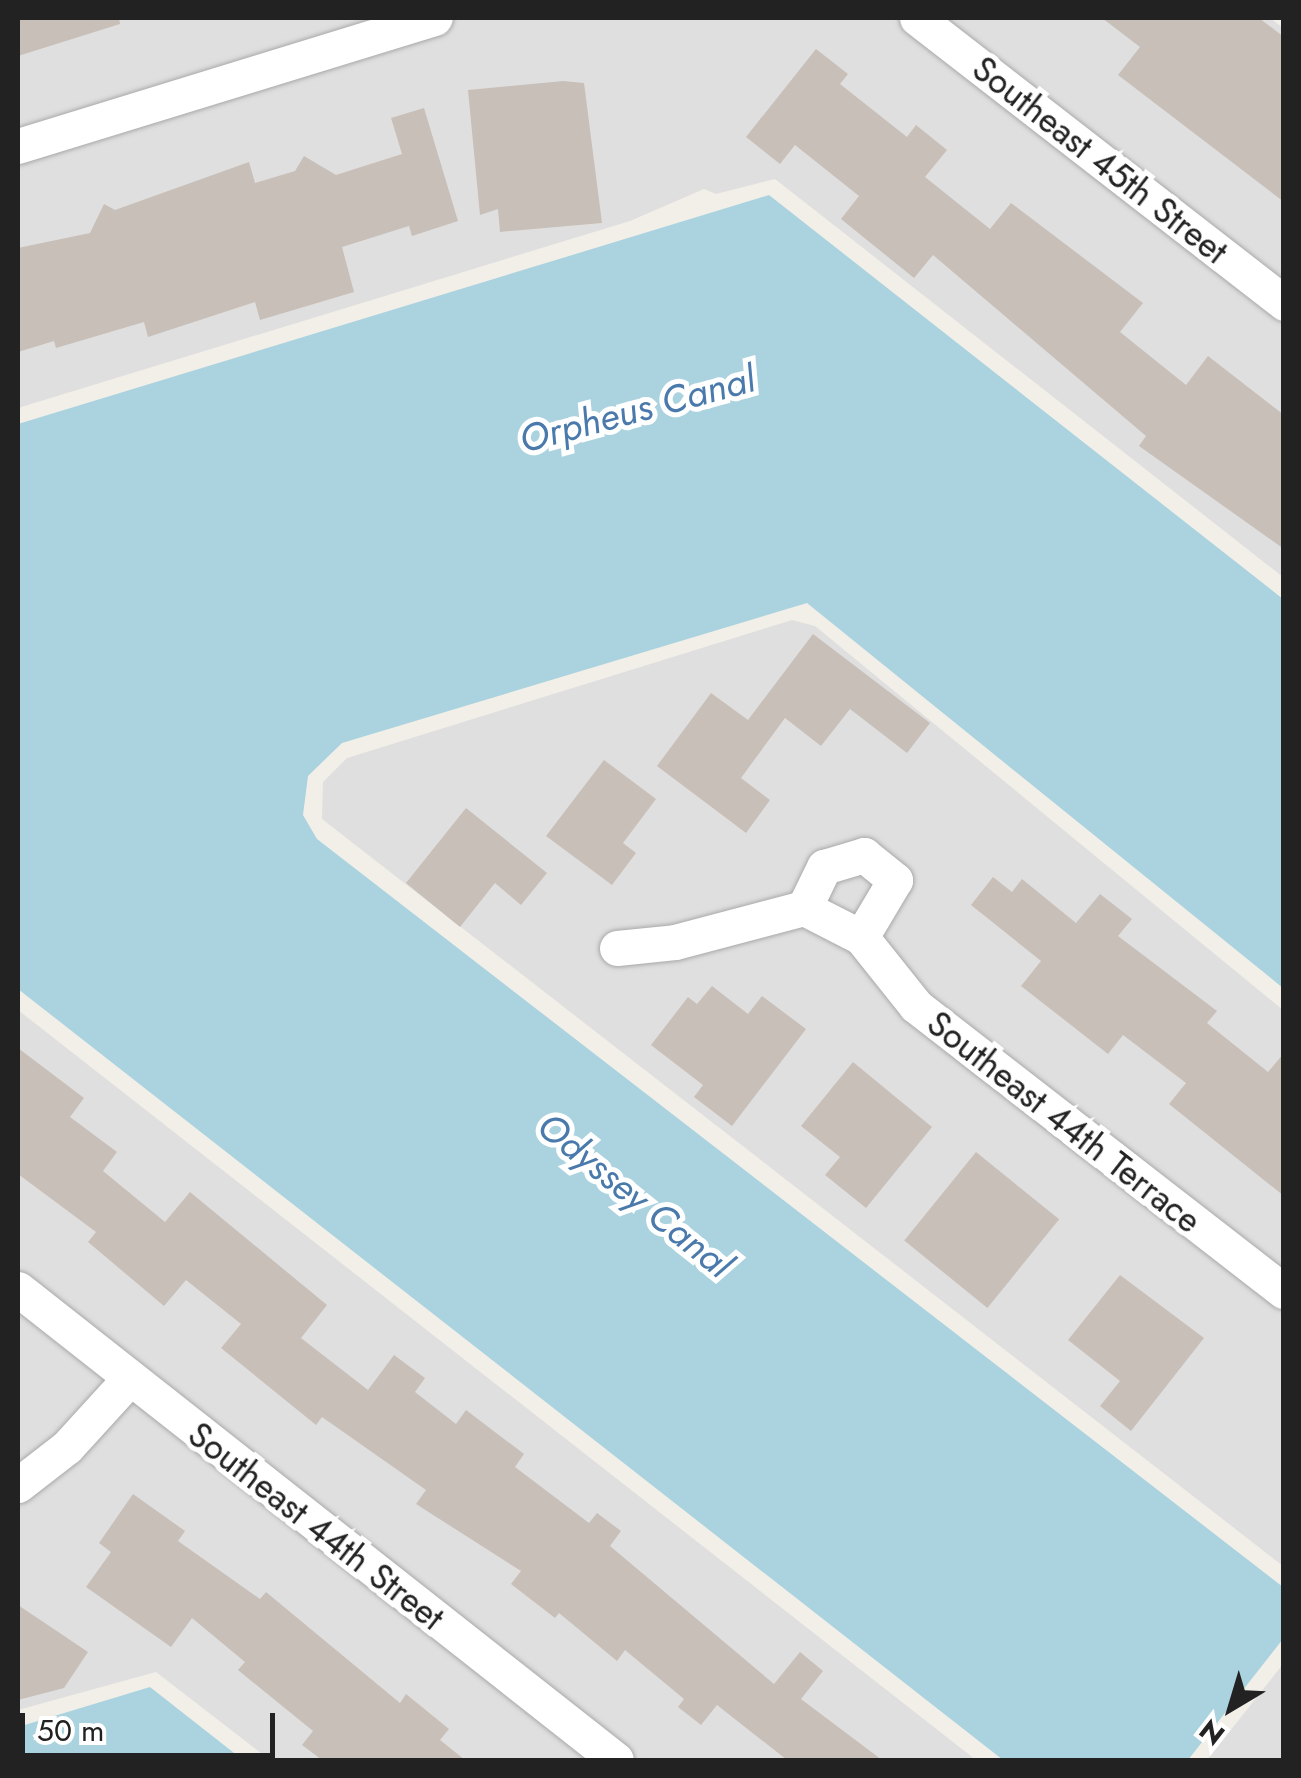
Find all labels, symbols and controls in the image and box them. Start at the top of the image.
street label: Southeast 45th Street [964,47,1236,273]
water label: Orpheus Canal [514,356,760,462]
street label: Southeast 44th Terrace [919,1002,1209,1242]
water label: Odyssey Canal [528,1103,742,1287]
street label: Southeast 44th Street [180,1413,452,1639]
north arrow [1181,1658,1281,1758]
scale bar [25,1693,280,1755]
text: 50 m [37,1709,104,1752]
text: N [1191,1709,1234,1755]

